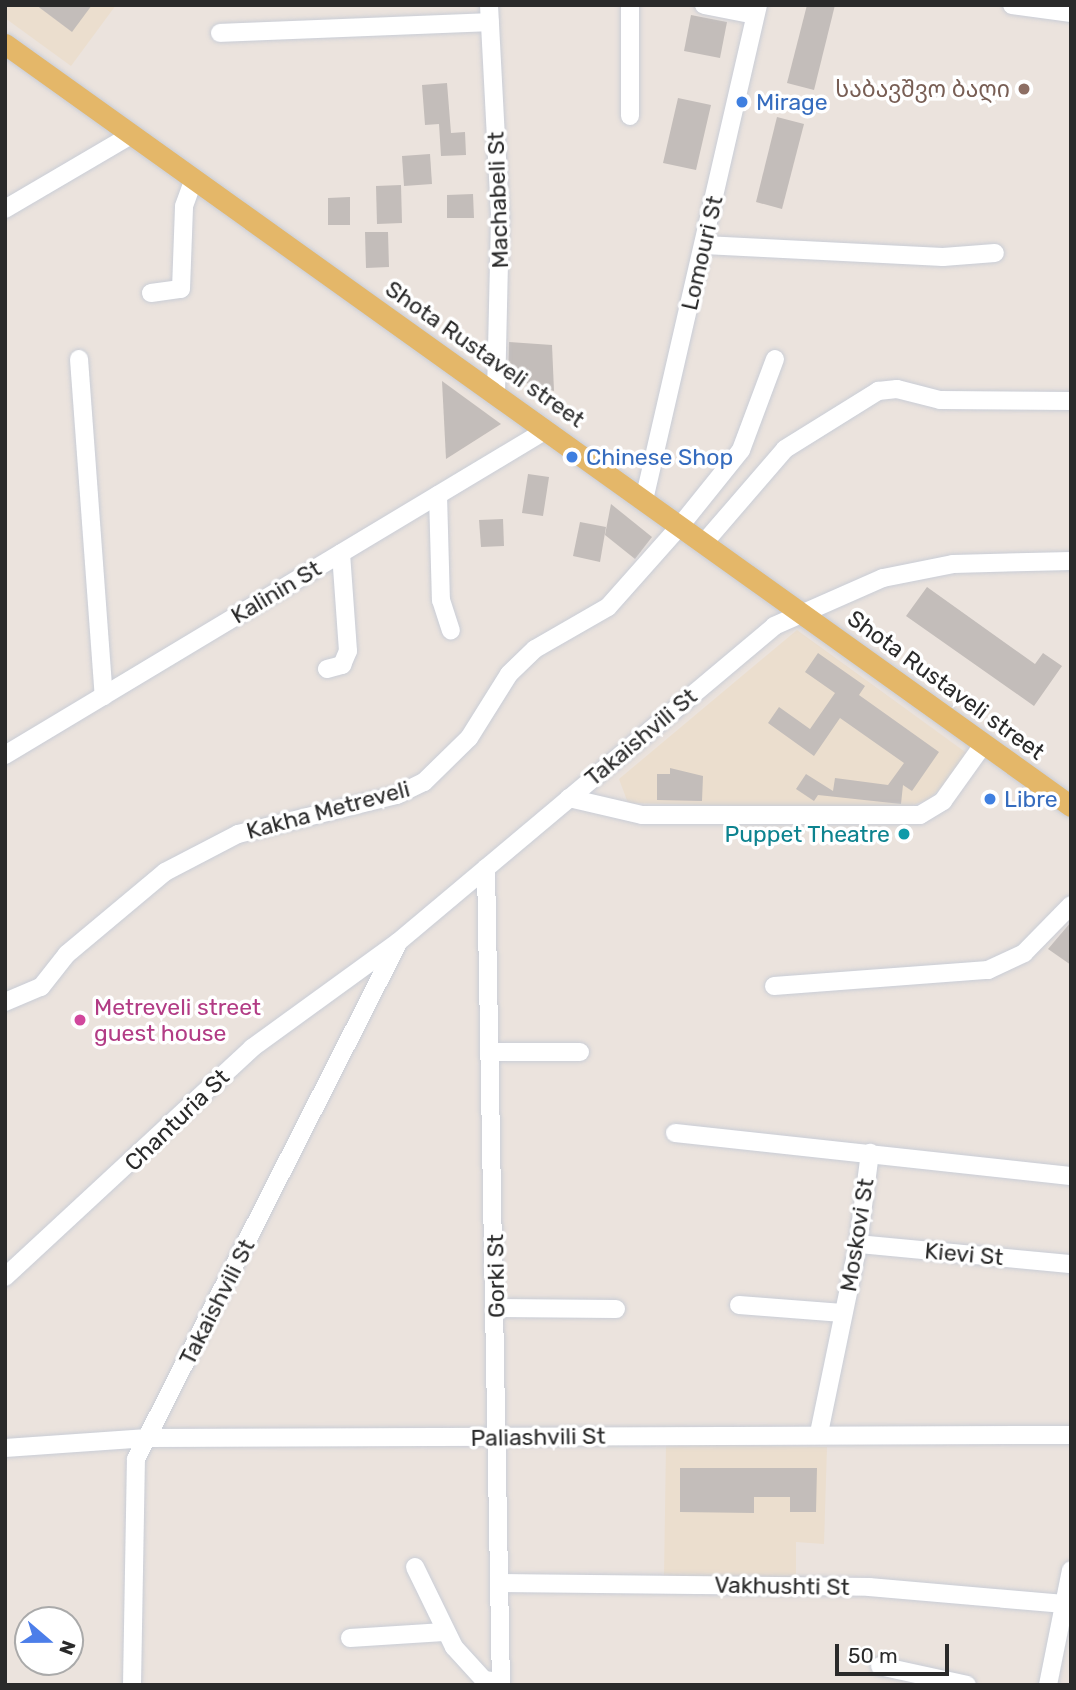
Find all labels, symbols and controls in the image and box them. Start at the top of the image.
place label: საბავშვო ბაღი [835,75,1010,103]
marker: საბავშვო ბაღი [1016,81,1032,97]
place label: Mirage [756,88,828,116]
marker: Mirage [734,94,750,110]
street label: Machabeli St [482,131,514,269]
street label: Lomouri St [675,193,729,313]
street label: Shota Rustaveli street [380,275,590,433]
place label: Chinese Shop [586,443,733,471]
marker: Chinese Shop [564,449,580,465]
street label: Kalinin St [226,554,326,630]
street label: Shota Rustaveli street [842,604,1050,766]
street label: Takaishvili St [579,682,703,792]
street label: Kakha Metreveli [243,775,413,845]
place label: Libre [1004,785,1058,813]
marker: Libre [982,791,998,807]
place label: Puppet Theatre [724,820,890,848]
marker: Puppet Theatre [896,826,912,842]
place label: Metreveli street guest house [94,993,261,1047]
marker: Metreveli street guest house [72,1012,88,1028]
street label: Chanturia St [119,1063,235,1177]
street label: Moskovi St [834,1176,880,1294]
street label: Takaishvili St [173,1234,261,1370]
street label: Gorki St [481,1234,511,1318]
street label: Kievi St [923,1237,1005,1271]
street label: Paliashvili St [470,1422,606,1452]
street label: Vakhushti St [714,1571,850,1601]
north arrow [14,1606,84,1676]
scale bar [838,1630,952,1674]
text: N [54,1637,80,1658]
text: 50 m [848,1643,898,1668]

